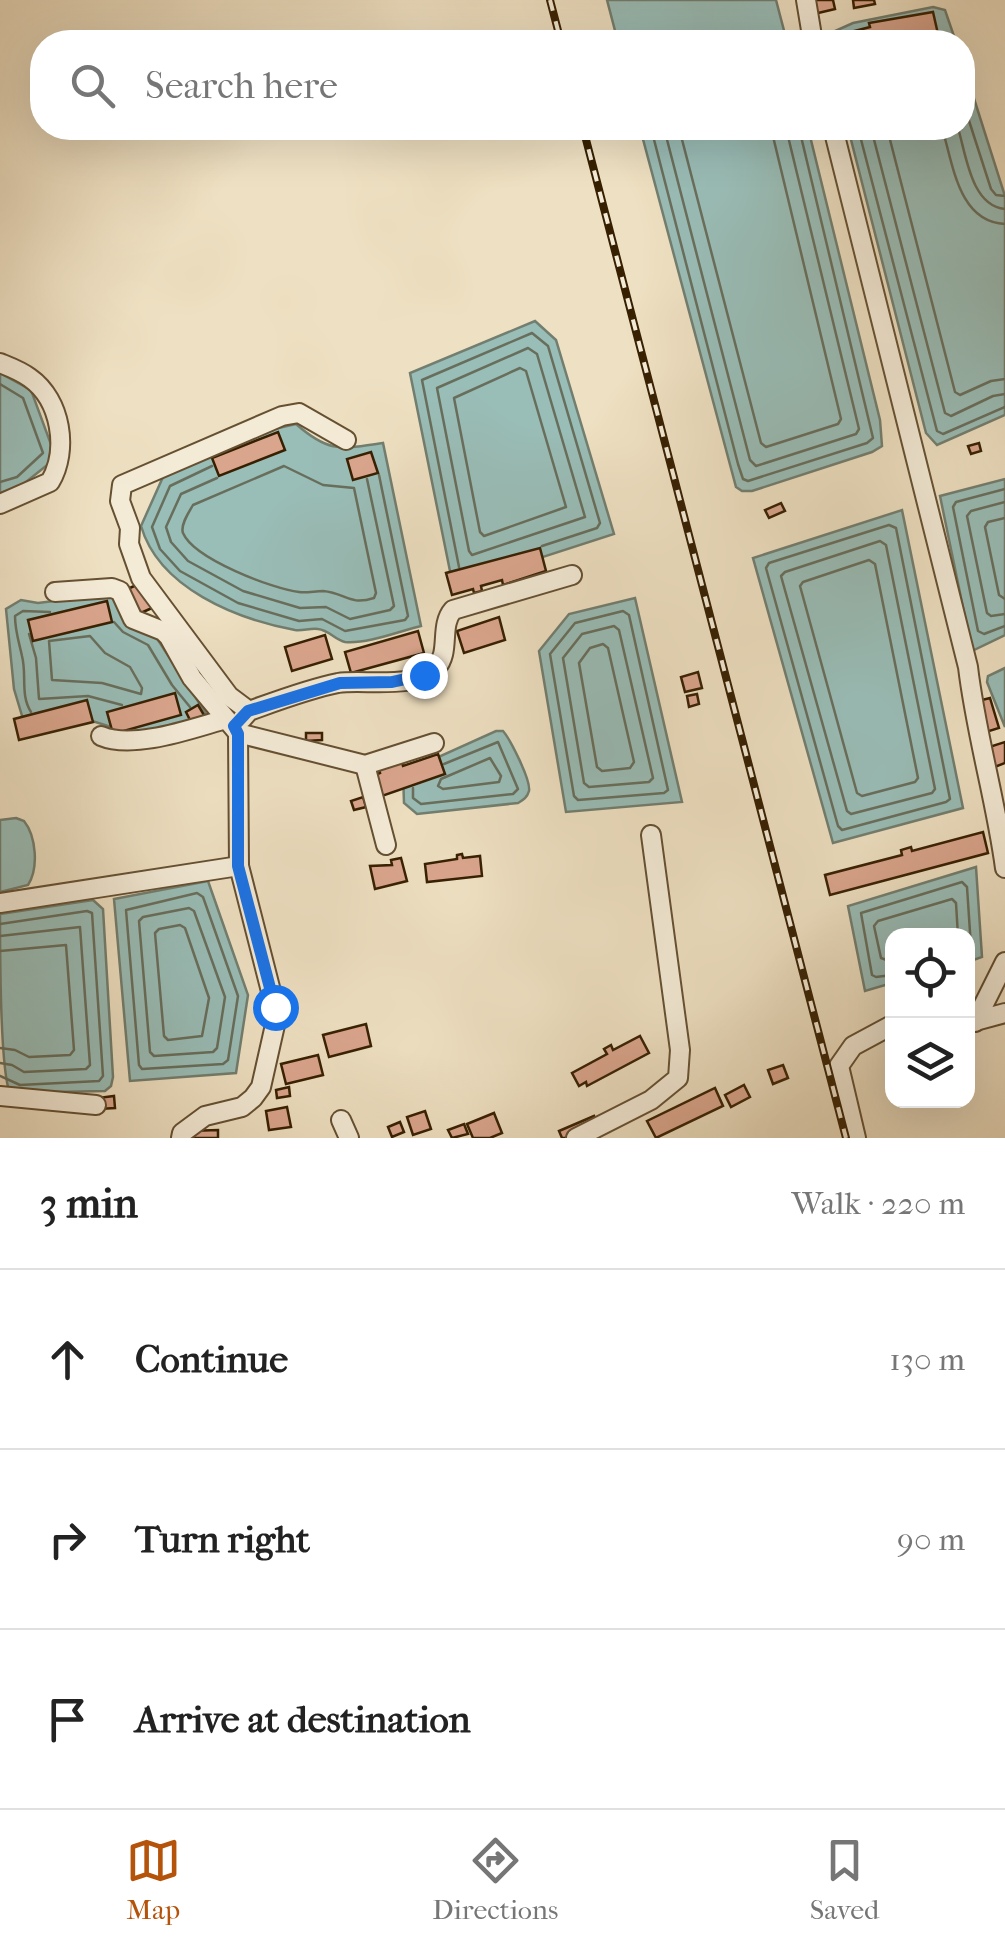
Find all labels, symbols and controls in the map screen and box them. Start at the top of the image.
search box [30,30,975,140]
icon: search [65,58,120,113]
text: Search here [145,63,338,108]
route end [402,653,448,699]
map controls [885,928,975,1108]
button: locate [885,928,975,1018]
route start [253,985,299,1031]
button: layers [885,1018,975,1108]
text: 3 min [40,1179,138,1228]
text: Walk · 220 m [791,1185,965,1222]
icon: ahead [40,1332,95,1387]
text: Continue [135,1337,288,1382]
text: 130 m [889,1341,965,1378]
icon: right [40,1512,95,1567]
text: Turn right [135,1517,310,1562]
text: 90 m [897,1521,965,1558]
icon: arrive [40,1692,95,1747]
text: Arrive at destination [135,1697,471,1742]
tab: Map [126,1833,181,1926]
tab: Directions [432,1833,558,1926]
tab: Saved [810,1833,879,1926]

